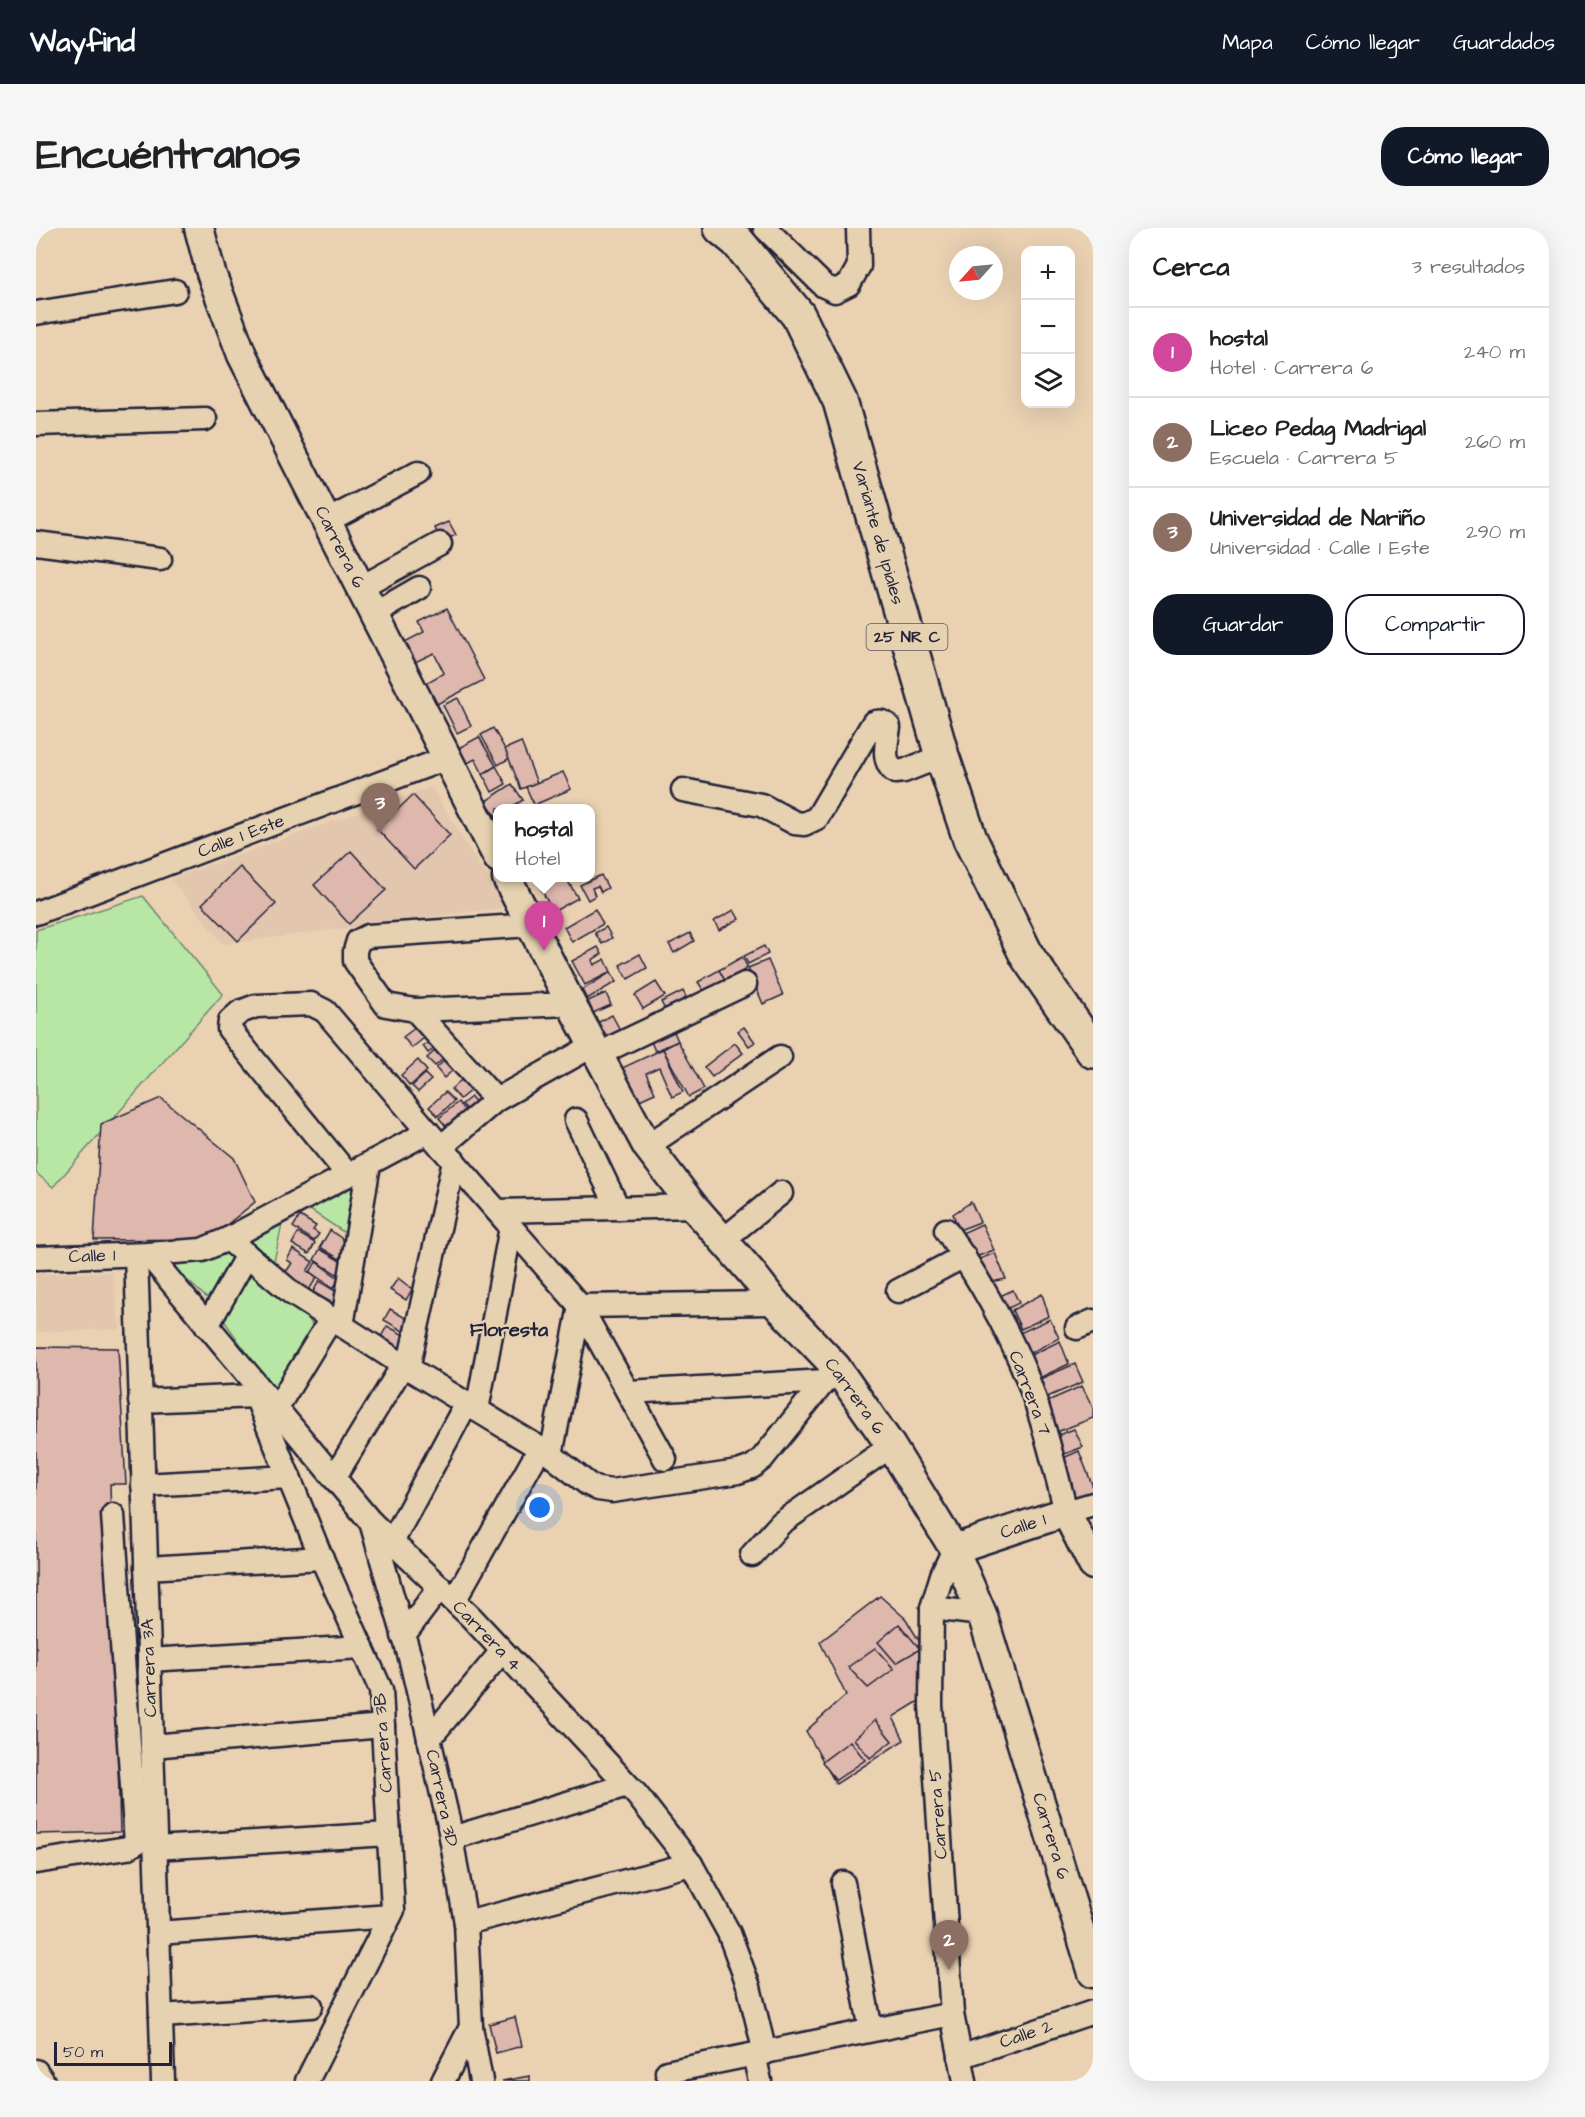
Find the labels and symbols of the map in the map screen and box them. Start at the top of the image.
north arrow [949,246,1003,300]
street label: Variante de Ipiales [846,458,910,608]
street label: Carrera 6 [309,502,371,592]
road number: 25 NR C [866,624,948,650]
pin: 3 [360,784,400,833]
street label: Calle 1 Este [194,808,288,864]
pin: 1 [524,902,564,951]
street label: Calle 1 [68,1243,116,1269]
district label: Floresta [470,1316,549,1344]
street label: Carrera 7 [1002,1347,1058,1439]
street label: Carrera 6 [819,1353,891,1439]
your location [525,1493,554,1522]
street label: Calle 1 [997,1507,1049,1545]
street label: Carrera 4 [447,1595,527,1677]
street label: Carrera 3A [135,1618,163,1718]
street label: Carrera 3B [367,1692,399,1794]
street label: Carrera 3D [420,1747,465,1849]
street label: Carrera 5 [922,1768,954,1860]
street label: Carrera 6 [1026,1790,1076,1882]
pin: 2 [930,1920,968,1970]
street label: Calle 2 [996,2013,1057,2055]
scale bar [54,2039,172,2066]

